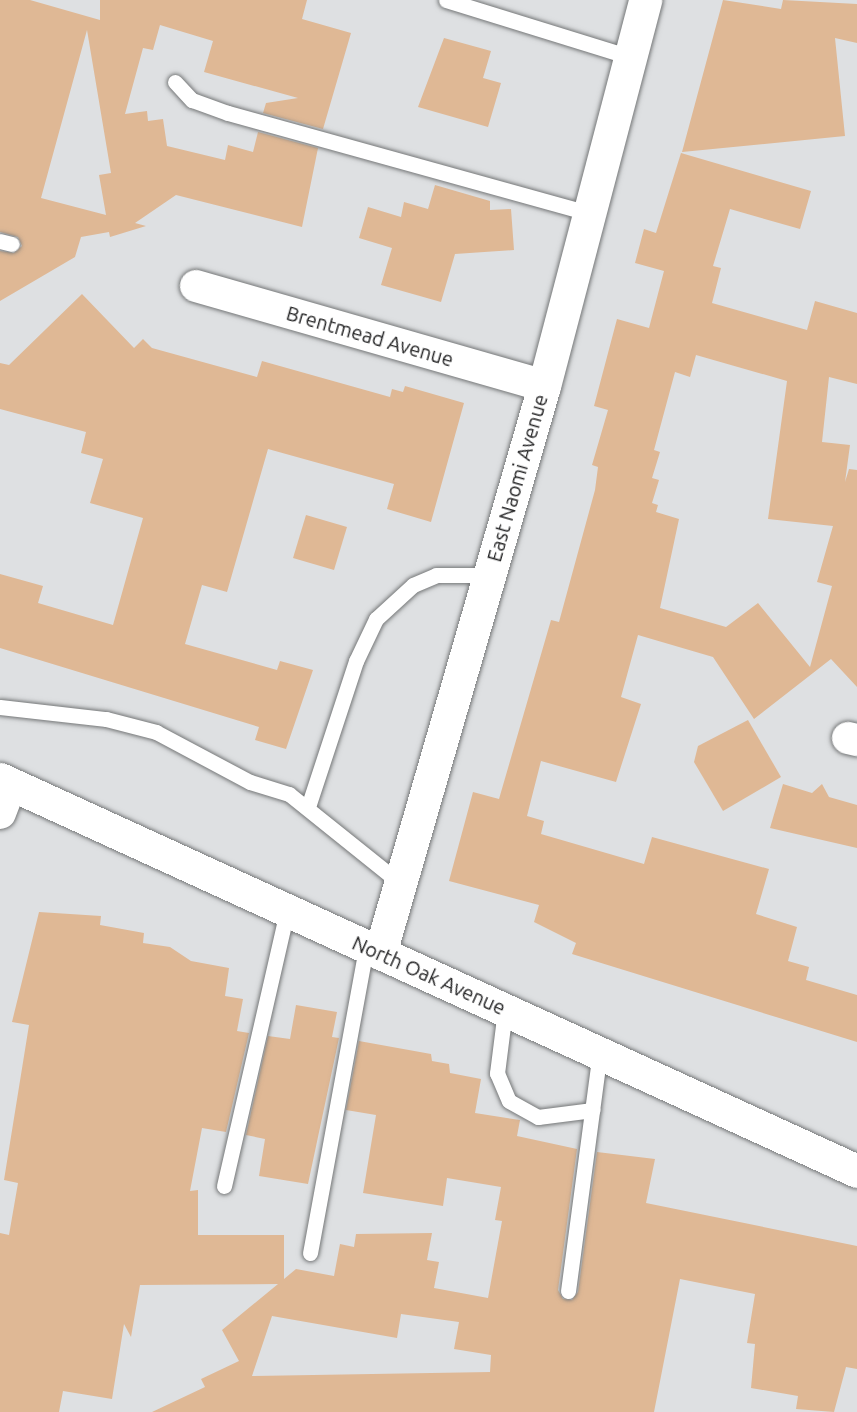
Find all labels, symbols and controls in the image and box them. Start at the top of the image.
street label: Brentmead Avenue [284,301,456,371]
street label: East Naomi Avenue [482,392,552,564]
street label: North Oak Avenue [349,930,509,1020]

